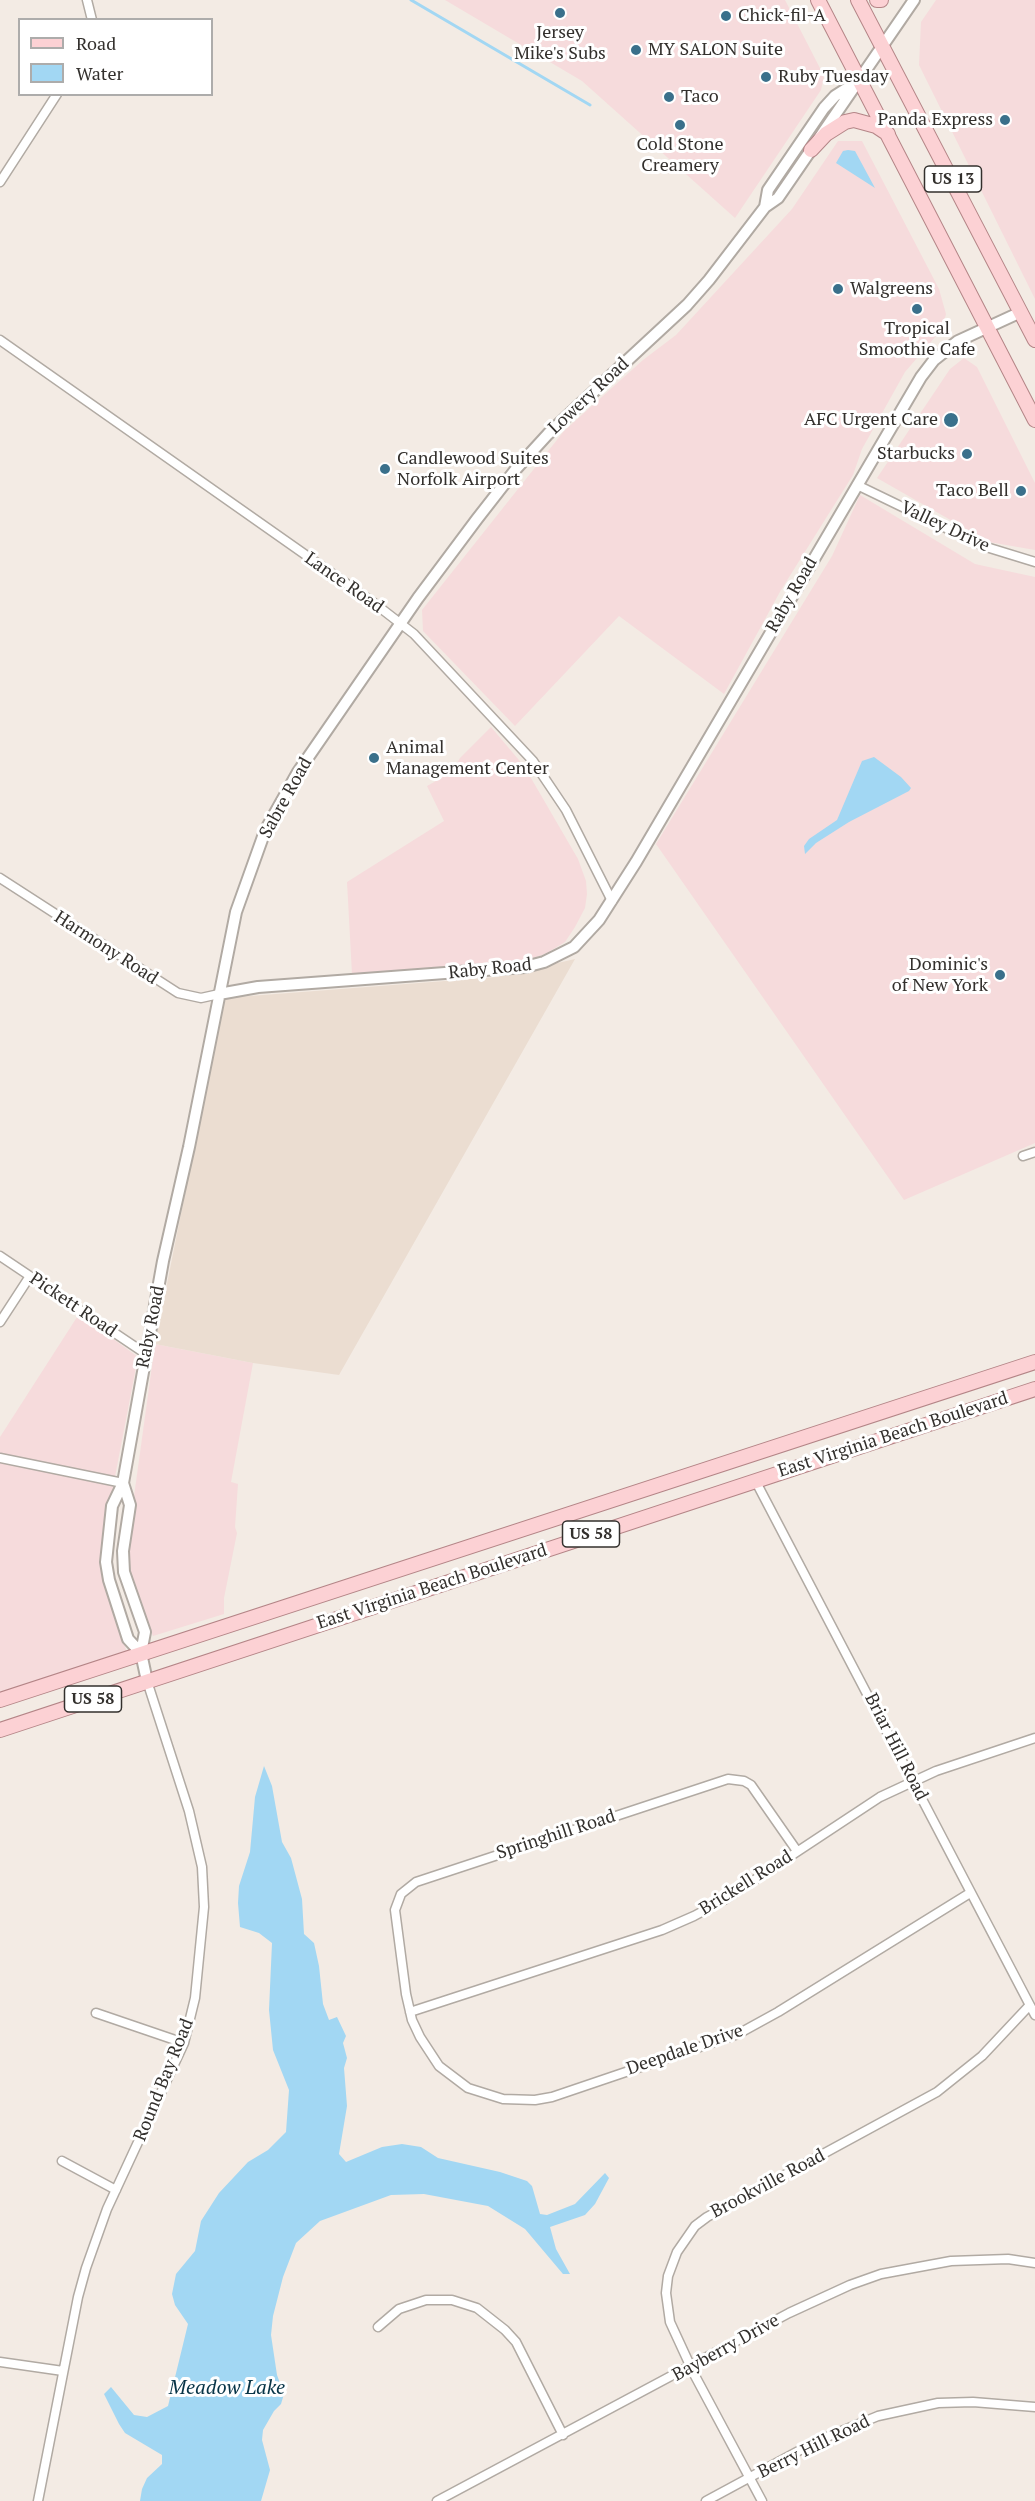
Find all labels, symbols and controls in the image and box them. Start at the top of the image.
place label: Chick-fil-A [738,5,826,27]
marker: Jersey Mike's Subs [553,6,567,20]
marker: Chick-fil-A [719,9,733,23]
legend [18,18,213,96]
place label: Jersey Mike's Subs [514,22,606,64]
text: Road [76,31,116,55]
place label: MY SALON Suite [648,39,783,61]
marker: MY SALON Suite [629,43,643,57]
text: Water [76,61,123,85]
place label: Ruby Tuesday [778,66,889,88]
marker: Ruby Tuesday [759,70,773,84]
place label: Taco [681,86,719,108]
marker: Taco [662,90,676,104]
place label: Panda Express [877,109,993,131]
marker: Panda Express [998,113,1012,127]
marker: Cold Stone Creamery [673,118,687,132]
place label: Cold Stone Creamery [637,134,723,176]
road number: US 13 [924,166,982,192]
place label: Walgreens [850,278,933,300]
marker: Walgreens [831,282,845,296]
marker: Tropical Smoothie Cafe [910,302,924,316]
place label: Tropical Smoothie Cafe [859,318,975,360]
street label: Lowery Road [544,353,634,439]
place label: AFC Urgent Care [804,409,938,431]
marker: AFC Urgent Care [942,411,960,429]
place label: Starbucks [877,443,955,465]
marker: Starbucks [960,447,974,461]
place label: Candlewood Suites Norfolk Airport [397,448,549,490]
marker: Candlewood Suites Norfolk Airport [378,462,392,476]
place label: Taco Bell [936,480,1009,502]
marker: Taco Bell [1014,484,1028,498]
street label: Valley Drive [897,497,993,557]
street label: Lance Road [300,548,388,618]
street label: Raby Road [762,553,822,637]
place label: Animal Management Center [386,737,549,780]
marker: Animal Management Center [367,751,381,765]
street label: Sabre Road [255,754,317,842]
street label: Harmony Road [50,907,162,989]
street label: Raby Road [447,954,533,984]
place label: Dominic's of New York [892,954,988,996]
marker: Dominic's of New York [993,968,1007,982]
street label: Pickett Road [25,1268,121,1342]
street label: Raby Road [132,1284,170,1370]
street label: East Virginia Beach Boulevard [775,1388,1011,1482]
road number: US 58 [562,1521,620,1547]
street label: East Virginia Beach Boulevard [314,1540,550,1634]
road number: US 58 [64,1686,122,1712]
street label: Briar Hill Road [860,1690,932,1804]
street label: Springhill Road [494,1806,618,1864]
street label: Brickell Road [696,1846,796,1920]
street label: Round Bay Road [130,2016,198,2144]
street label: Deepdale Drive [624,2020,746,2080]
street label: Brookville Road [707,2145,829,2223]
street label: Bayberry Drive [669,2310,783,2386]
water label: Meadow Lake [169,2376,285,2400]
street label: Berry Hill Road [755,2411,873,2483]

